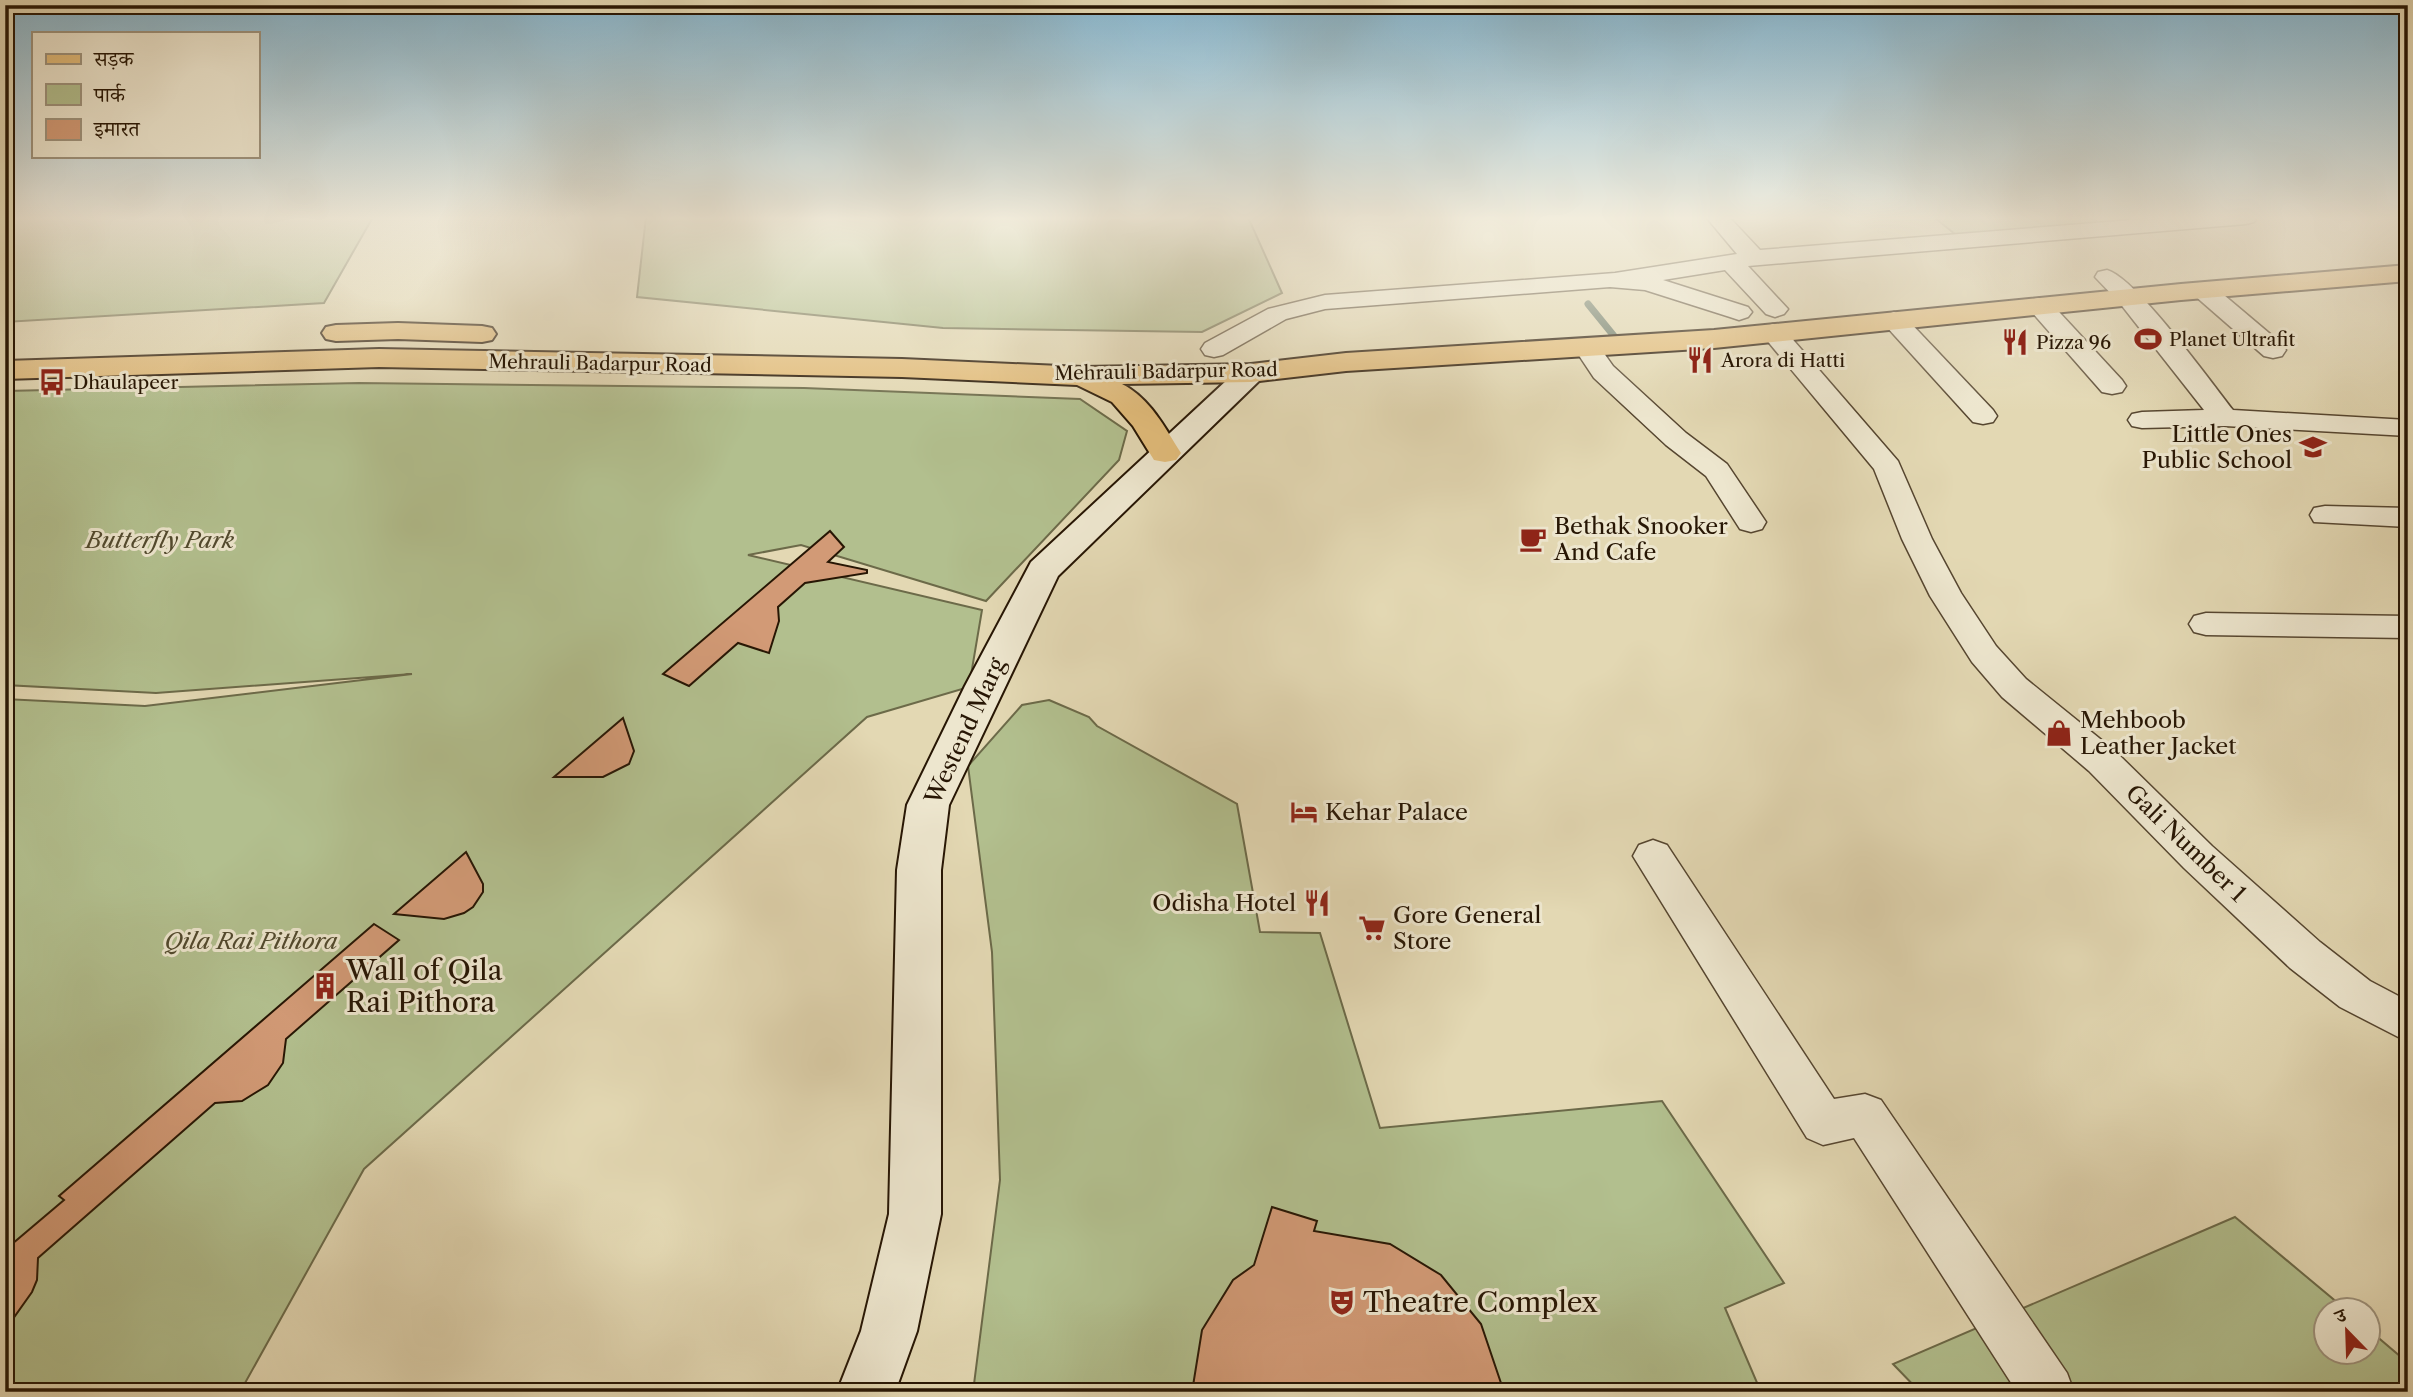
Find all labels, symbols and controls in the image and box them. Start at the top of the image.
legend [32,32,259,158]
text: सड़क [93,46,134,71]
text: पार्क [93,82,126,107]
text: इमारत [93,116,141,141]
sports icon: Planet Ultrafit [2133,324,2163,354]
restaurant icon: Pizza 96 [2000,327,2030,357]
place label: Planet Ultrafit [2169,328,2295,351]
place label: Pizza 96 [2036,331,2111,354]
restaurant icon: Arora di Hatti [1685,345,1715,375]
place label: Arora di Hatti [1720,349,1845,372]
street label: Mehrauli Badarpur Road [488,350,712,377]
street label: Mehrauli Badarpur Road [1054,358,1278,385]
bus stop icon: Dhaulapeer [37,367,67,397]
place label: Dhaulapeer [73,371,179,394]
place label: Little Ones Public School [2141,420,2292,474]
school or university icon: Little Ones Public School [2298,432,2328,462]
place label: Bethak Snooker And Cafe [1553,512,1728,566]
cafe icon: Bethak Snooker And Cafe [1518,524,1548,554]
park label: Butterfly Park [84,526,234,554]
street label: Westend Marg [918,653,1012,810]
place label: Mehboob Leather Jacket [2080,706,2236,760]
shop icon: Mehboob Leather Jacket [2044,718,2074,748]
street label: Gali Number 1 [2120,779,2252,908]
hotel icon: Kehar Palace [1289,797,1319,827]
place label: Kehar Palace [1325,798,1468,826]
restaurant icon: Odisha Hotel [1302,888,1332,918]
place label: Odisha Hotel [1152,889,1296,917]
place label: Gore General Store [1393,901,1541,955]
supermarket icon: Gore General Store [1357,913,1387,943]
park label: Qila Rai Pithora [164,927,338,955]
place label: Wall of Qila Rai Pithora [345,953,503,1019]
building icon: Wall of Qila Rai Pithora [310,971,340,1001]
place label: Theatre Complex [1363,1285,1598,1319]
theatre icon: Theatre Complex [1327,1287,1357,1317]
north arrow [2312,1296,2382,1366]
text: उ [2330,1303,2351,1329]

